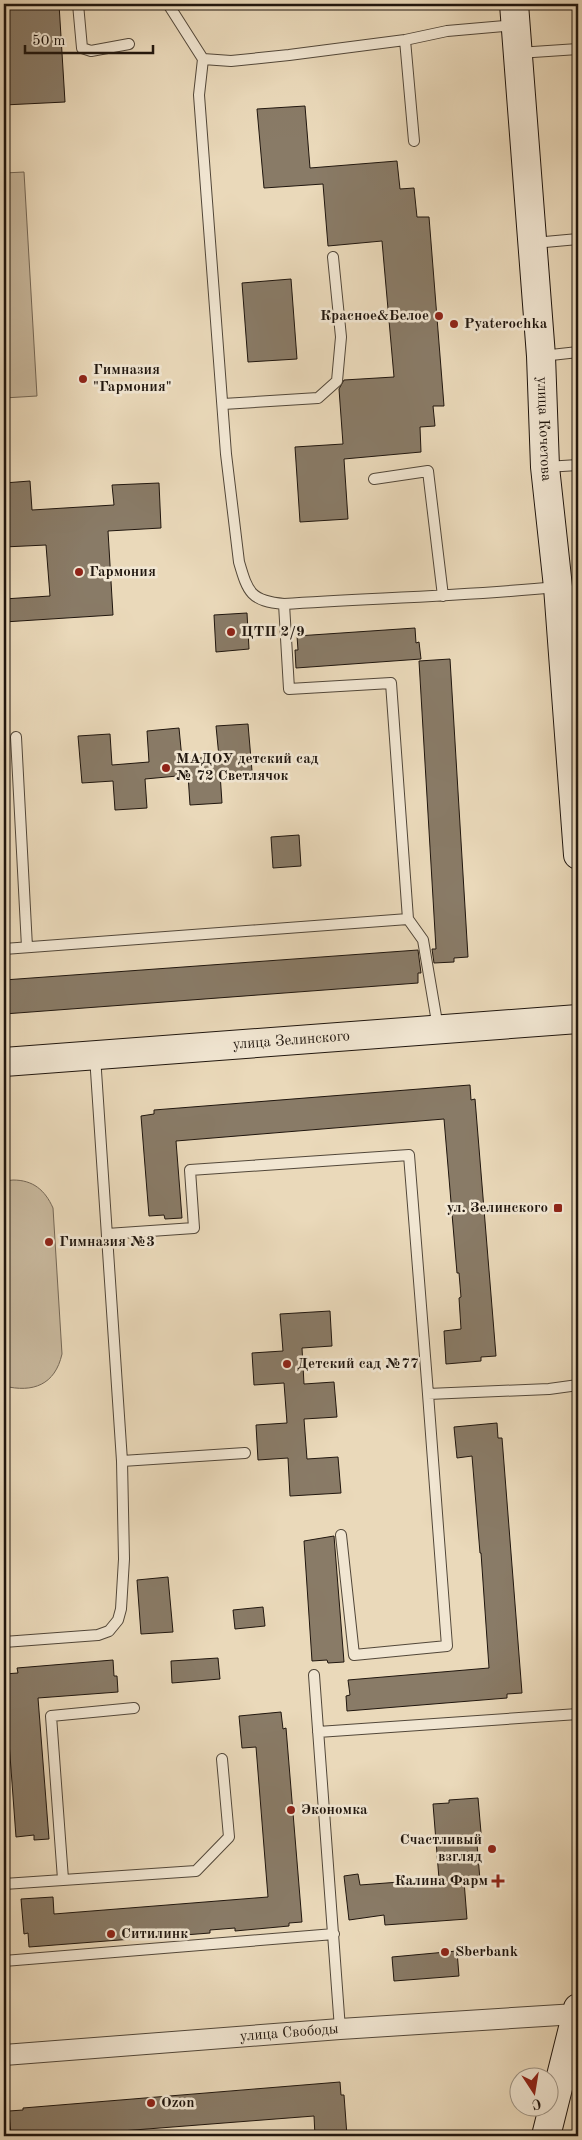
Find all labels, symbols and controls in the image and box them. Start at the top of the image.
scale bar [25,22,152,54]
text: 50 m [32,34,66,49]
place label: Красное&Белое [320,309,429,324]
marker: Красное&Белое [433,310,445,322]
place label: Pyaterochka [464,317,548,332]
marker: Pyaterochka [448,318,460,330]
place label: Гимназия "Гармония" [93,363,172,395]
marker: Гимназия "Гармония" [77,373,89,385]
street label: улица Кочетова [534,376,554,482]
place label: Гармония [89,565,156,580]
marker: Гармония [73,566,85,578]
place label: ЦТП 2/9 [241,625,305,640]
marker: ЦТП 2/9 [225,626,237,638]
place label: МАДОУ детский сад № 72 Светлячок [176,752,319,784]
marker: МАДОУ детский сад № 72 Светлячок [160,762,172,774]
street label: улица Зелинского [232,1029,350,1052]
place label: ул. Зелинского [447,1201,548,1216]
marker: ул. Зелинского [552,1202,564,1214]
place label: Гимназия №3 [59,1235,155,1250]
marker: Гимназия №3 [43,1236,55,1248]
place label: Детский сад №77 [297,1357,419,1372]
marker: Детский сад №77 [281,1358,293,1370]
place label: Экономка [301,1803,368,1818]
marker: Экономка [285,1804,297,1816]
place label: Счастливый взгляд [400,1833,482,1865]
marker: Счастливый взгляд [486,1843,498,1855]
place label: Калина Фарм [394,1874,488,1889]
marker: Калина Фарм [492,1875,504,1887]
place label: Ситилинк [121,1927,188,1942]
marker: Ситилинк [105,1928,117,1940]
place label: Sberbank [455,1945,519,1960]
marker: Sberbank [439,1946,451,1958]
street label: улица Свободы [239,2022,339,2044]
north arrow [510,2068,560,2118]
place label: Ozon [161,2096,194,2111]
text: С [531,2096,542,2112]
marker: Ozon [145,2097,157,2109]

